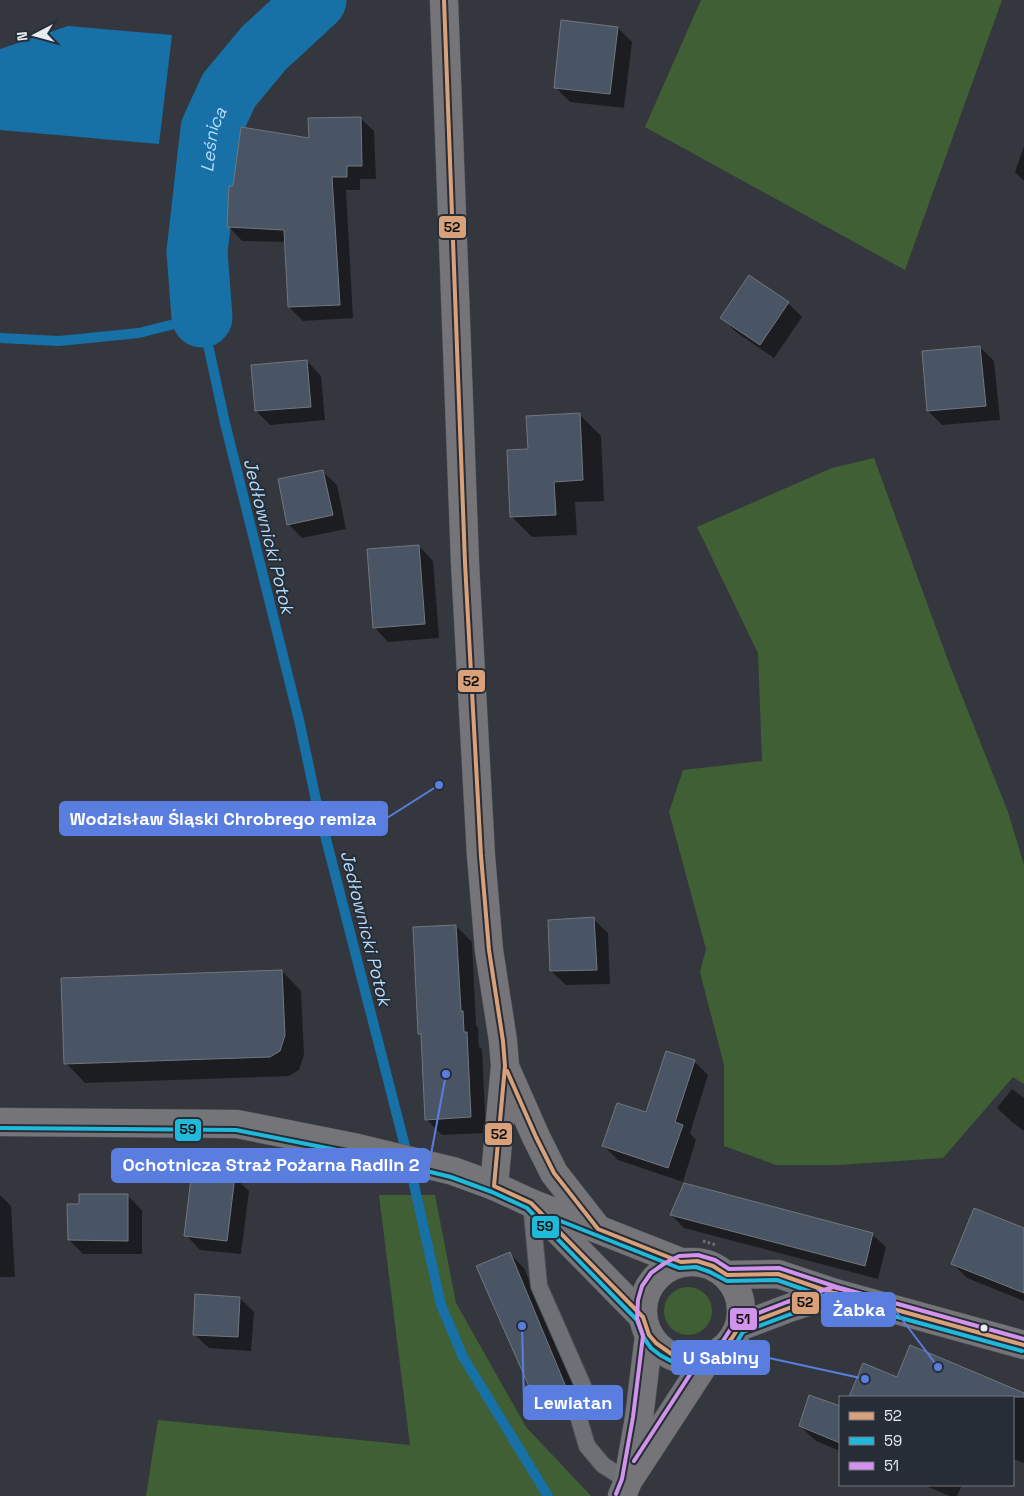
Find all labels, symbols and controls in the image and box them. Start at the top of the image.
north arrow [10,10,60,60]
text: N [13,31,32,42]
water label: Leśnica [195,102,231,173]
line badge: 52 [438,215,467,239]
text: 52 [444,218,460,236]
water label: Jedłownicki Potok [239,456,300,618]
line badge: 52 [457,669,486,693]
text: 52 [463,672,479,690]
callout: Wodzisław Śląski Chrobrego remiza [60,802,387,835]
text: Wodzisław Śląski Chrobrego remiza [69,807,377,830]
water label: Jedłownicki Potok [336,848,397,1010]
line badge: 59 [174,1118,202,1142]
text: 59 [179,1120,197,1138]
line badge: 52 [484,1122,513,1146]
text: 52 [491,1125,507,1143]
callout: Ochotnicza Straż Pożarna Radlin 2 [112,1149,429,1182]
text: Ochotnicza Straż Pożarna Radlin 2 [122,1153,420,1176]
line badge: 59 [531,1215,560,1239]
text: 59 [536,1217,554,1235]
line badge: 52 [791,1291,820,1315]
text: 52 [797,1293,813,1311]
callout: Żabka [822,1293,895,1326]
text: Żabka [833,1298,886,1321]
line badge: 51 [729,1307,758,1331]
text: 51 [736,1310,750,1328]
unlabelled marker [979,1323,989,1333]
callout: U Sabiny [672,1341,769,1374]
text: U Sabiny [683,1346,759,1369]
callout: Lewiatan [524,1386,622,1419]
text: Lewiatan [534,1391,612,1414]
legend [839,1396,1014,1486]
text: 52 [884,1406,902,1425]
text: 59 [884,1431,902,1450]
text: 51 [884,1456,899,1475]

